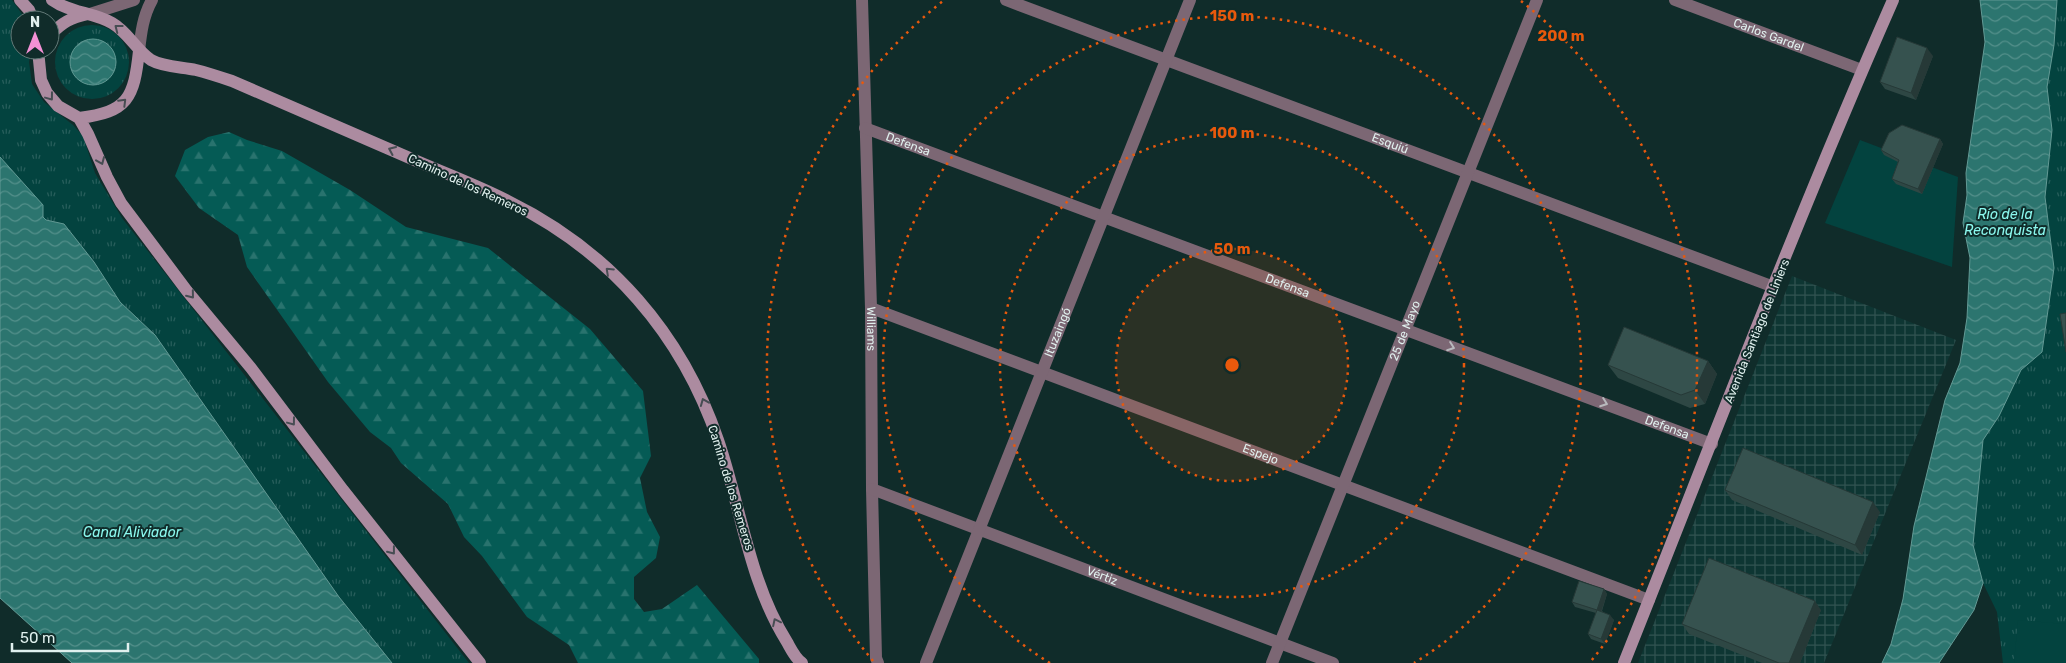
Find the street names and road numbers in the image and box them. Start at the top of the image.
street label: Carlos Gardel [1731,16,1806,55]
street label: Defensa [884,129,932,159]
street label: Esquiú [1370,130,1410,157]
street label: Camino de los Remeros [406,151,530,219]
street label: Avenida Santiago de Liniers [1722,257,1792,405]
street label: Defensa [1263,271,1312,300]
street label: 25 de Mayo [1387,298,1423,363]
street label: Ituzaingó [1042,305,1074,359]
street label: Williams [864,306,878,351]
street label: Defensa [1643,413,1691,442]
street label: Camino de los Remeros [705,424,757,552]
street label: Espejo [1241,441,1280,467]
street label: Vértiz [1085,564,1120,588]

